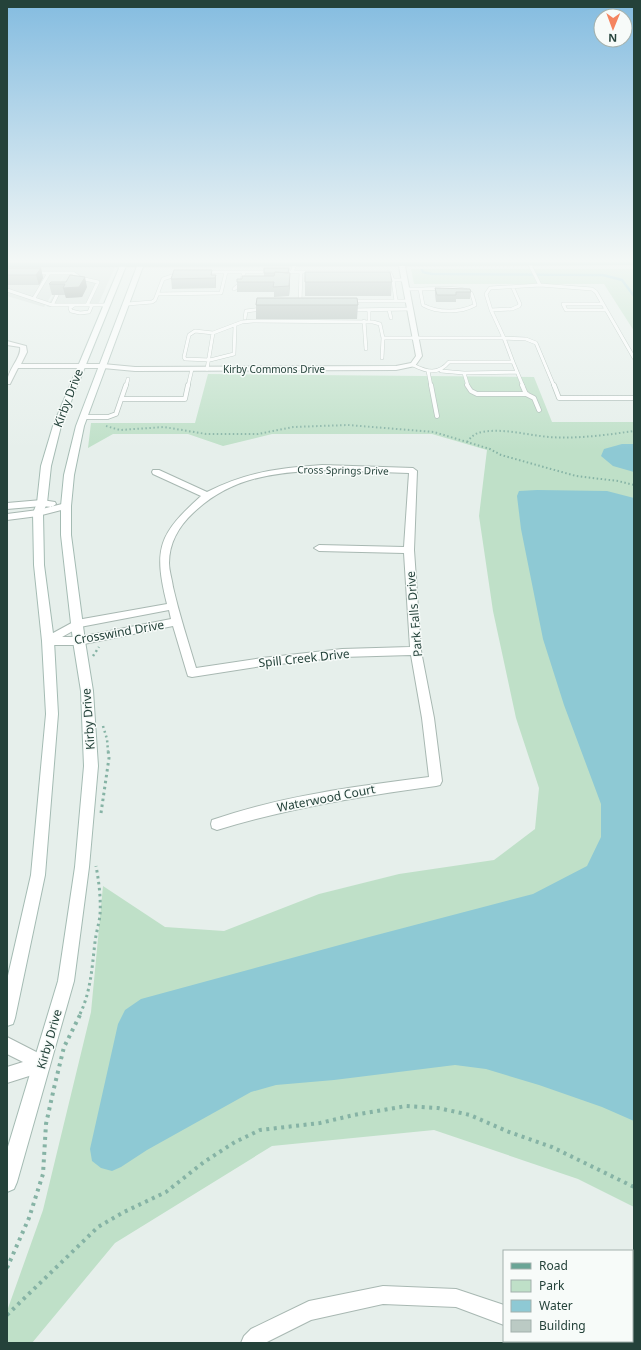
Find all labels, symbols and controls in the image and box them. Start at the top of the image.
north arrow [593,8,633,48]
text: N [608,31,617,46]
street label: Kirby Commons Drive [223,362,325,376]
street label: Kirby Drive [49,366,87,430]
street label: Cross Springs Drive [297,462,389,478]
street label: Park Falls Drive [402,570,426,658]
street label: Crosswind Drive [73,616,166,648]
street label: Spill Creek Drive [258,645,351,671]
street label: Kirby Drive [77,687,99,750]
street label: Waterwood Court [275,780,377,816]
street label: Kirby Drive [32,1007,66,1071]
legend [503,1250,633,1342]
text: Road [539,1257,568,1274]
text: Park [539,1277,565,1294]
text: Water [539,1297,573,1314]
text: Building [539,1317,586,1334]

